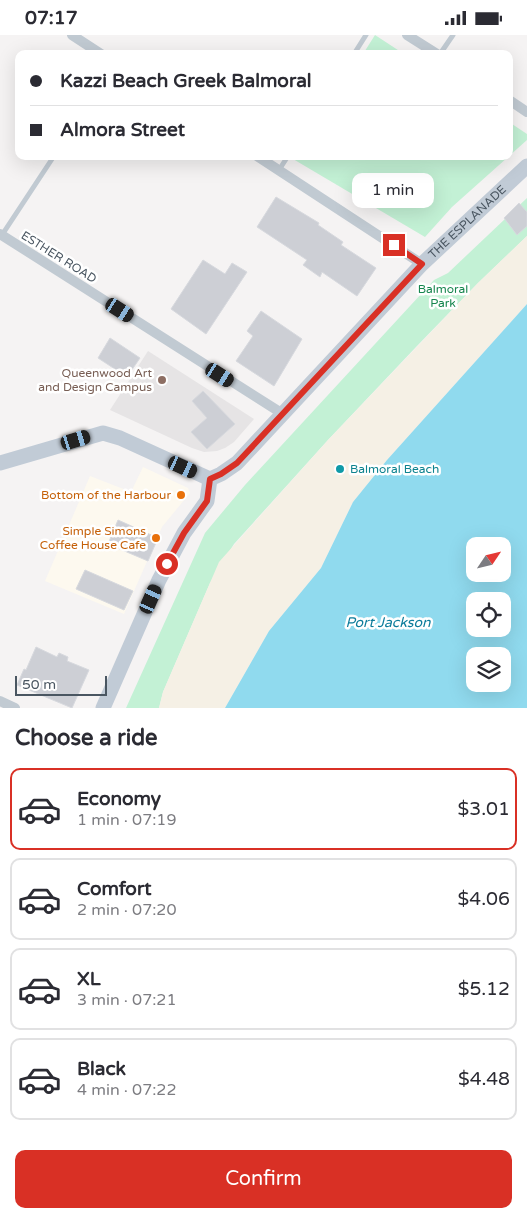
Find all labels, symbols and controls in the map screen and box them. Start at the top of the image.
text: 07:17 [25,7,78,29]
text: Kazzi Beach Greek Balmoral [60,70,312,92]
text: Almora Street [60,119,185,141]
callout: 1 min [353,173,435,207]
text: 1 min [372,180,414,200]
street label: THE ESPLANADE [425,182,509,261]
street label: ESTHER ROAD [19,228,99,286]
route end [383,234,405,256]
park label: Balmoral Park [418,282,468,310]
car [103,296,136,324]
car [203,361,236,389]
place label: Queenwood Art and Design Campus [38,366,152,394]
marker: Queenwood Art and Design Campus [156,374,168,386]
car [59,428,92,452]
car [166,454,199,480]
place label: Balmoral Beach [350,462,439,476]
marker: Balmoral Beach [334,463,346,475]
place label: Bottom of the Harbour [41,488,171,502]
marker: Bottom of the Harbour [175,489,187,501]
place label: Simple Simons Coffee House Cafe [40,524,146,552]
marker: Simple Simons Coffee House Cafe [150,532,162,544]
north arrow [466,537,511,583]
map controls [466,537,511,692]
route start [156,553,178,575]
car [138,582,163,616]
button: locate [466,592,511,637]
water label: Port Jackson [345,614,431,631]
button: layers [466,647,511,692]
scale bar [15,673,108,696]
text: 50 m [22,676,56,693]
text: Choose a ride [15,725,158,751]
icon: car [17,787,62,832]
text: Economy [77,788,161,810]
text: $3.01 [458,798,510,820]
text: 1 min · 07:19 [77,810,176,830]
icon: car [17,877,62,922]
text: Comfort [77,878,151,900]
text: $4.06 [458,888,510,910]
text: 2 min · 07:20 [77,900,176,920]
icon: car [17,967,62,1012]
text: XL [77,968,101,990]
text: $5.12 [458,978,510,1000]
text: 3 min · 07:21 [77,990,176,1010]
icon: car [17,1057,62,1102]
text: Black [77,1058,126,1080]
text: $4.48 [458,1068,510,1090]
text: 4 min · 07:22 [77,1080,176,1100]
button: Confirm [15,1150,512,1208]

